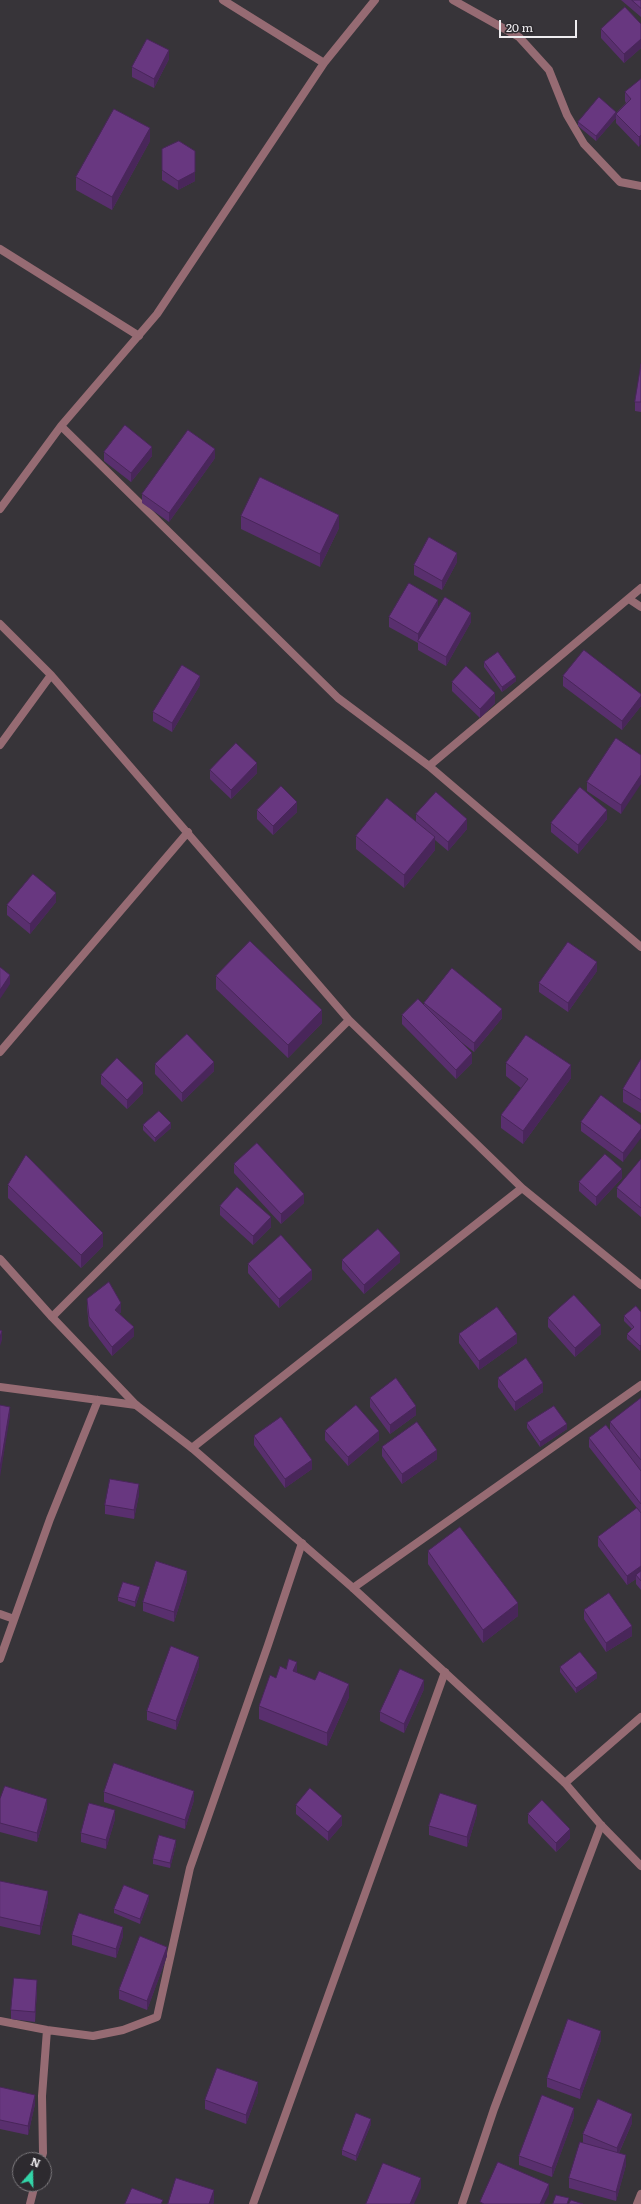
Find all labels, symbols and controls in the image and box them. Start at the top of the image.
scale bar [501,12,579,38]
text: 20 m [506,18,533,36]
north arrow [12,2152,52,2192]
text: N [29,2153,43,2171]

